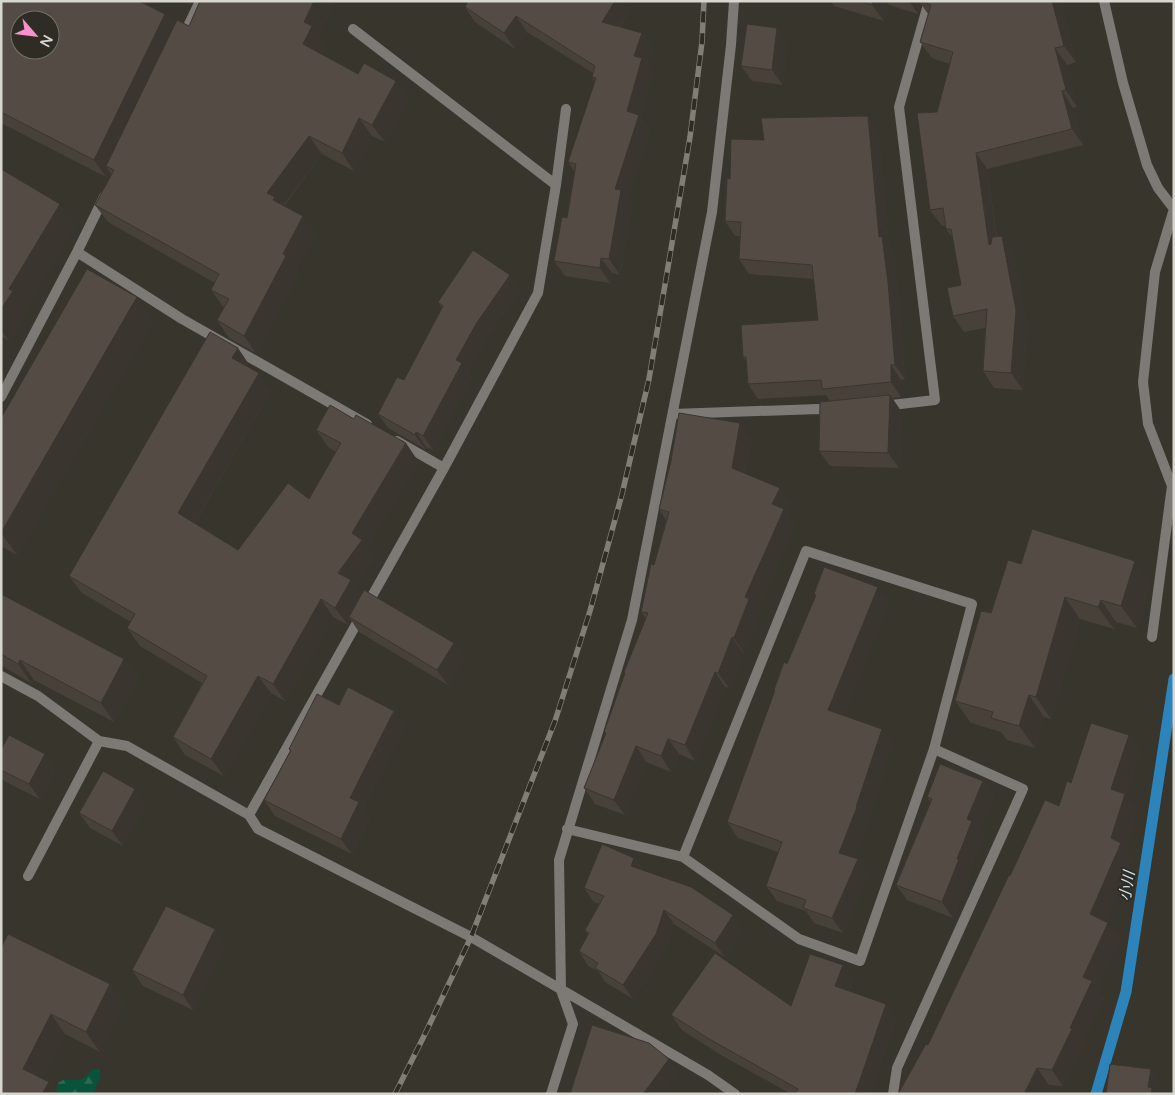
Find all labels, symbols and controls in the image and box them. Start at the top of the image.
north arrow [10,10,60,60]
text: N [36,32,56,50]
water label: 小川 [1116,868,1139,902]

